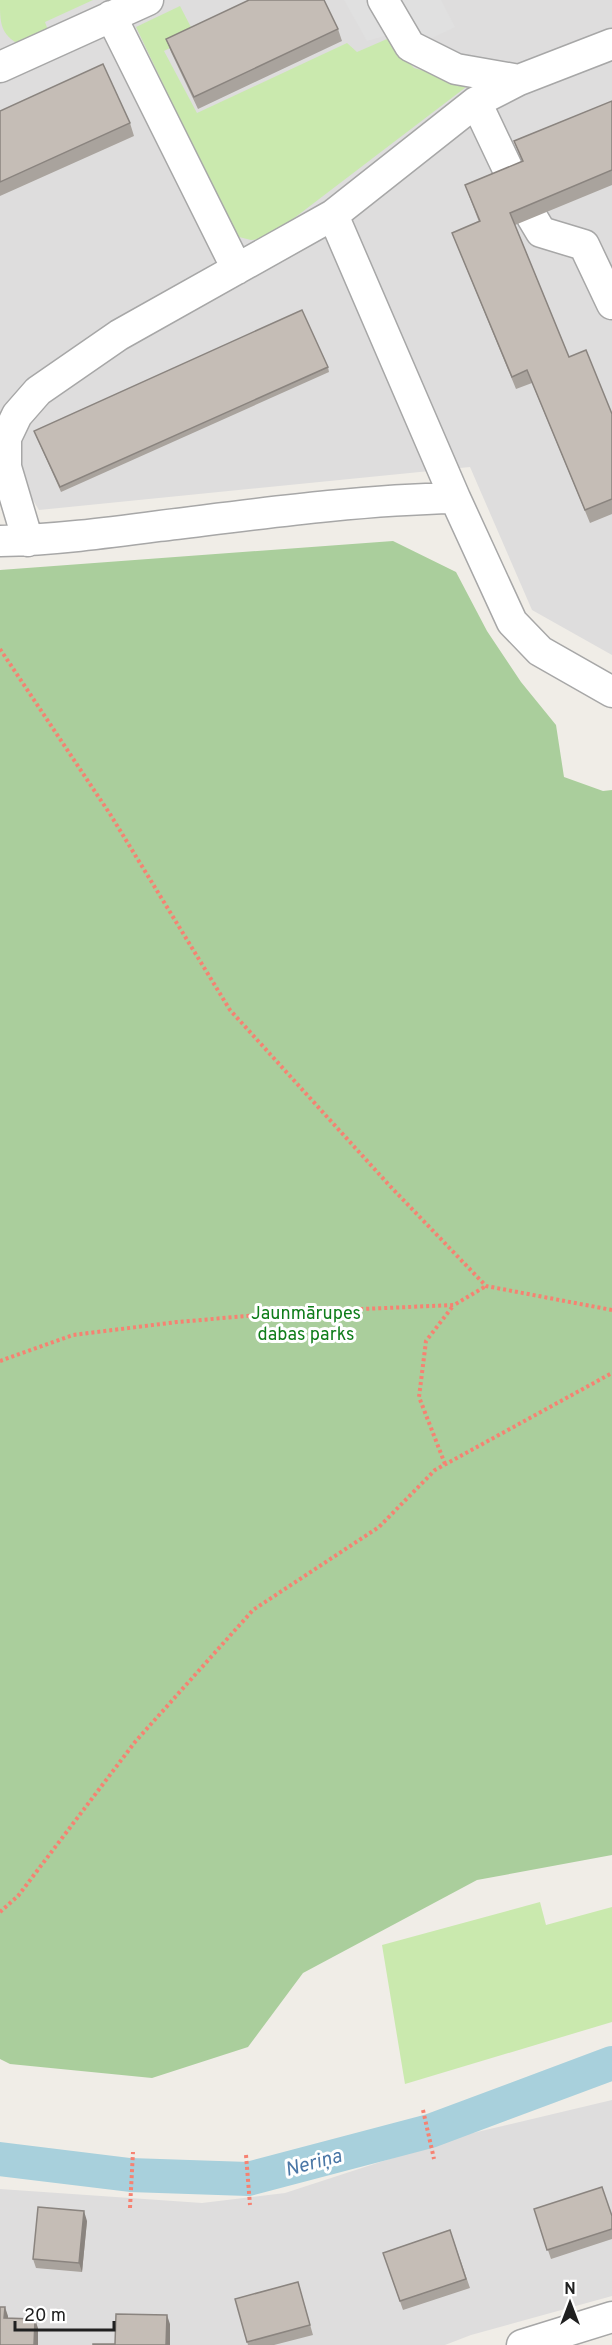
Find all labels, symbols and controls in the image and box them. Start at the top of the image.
park label: Jaunmārupes dabas parks [251,1303,361,1347]
water label: Neriņa [282,2144,345,2184]
north arrow [540,2273,600,2333]
text: N [564,2280,576,2300]
scale bar [15,2294,114,2332]
text: 20 m [24,2305,66,2328]

